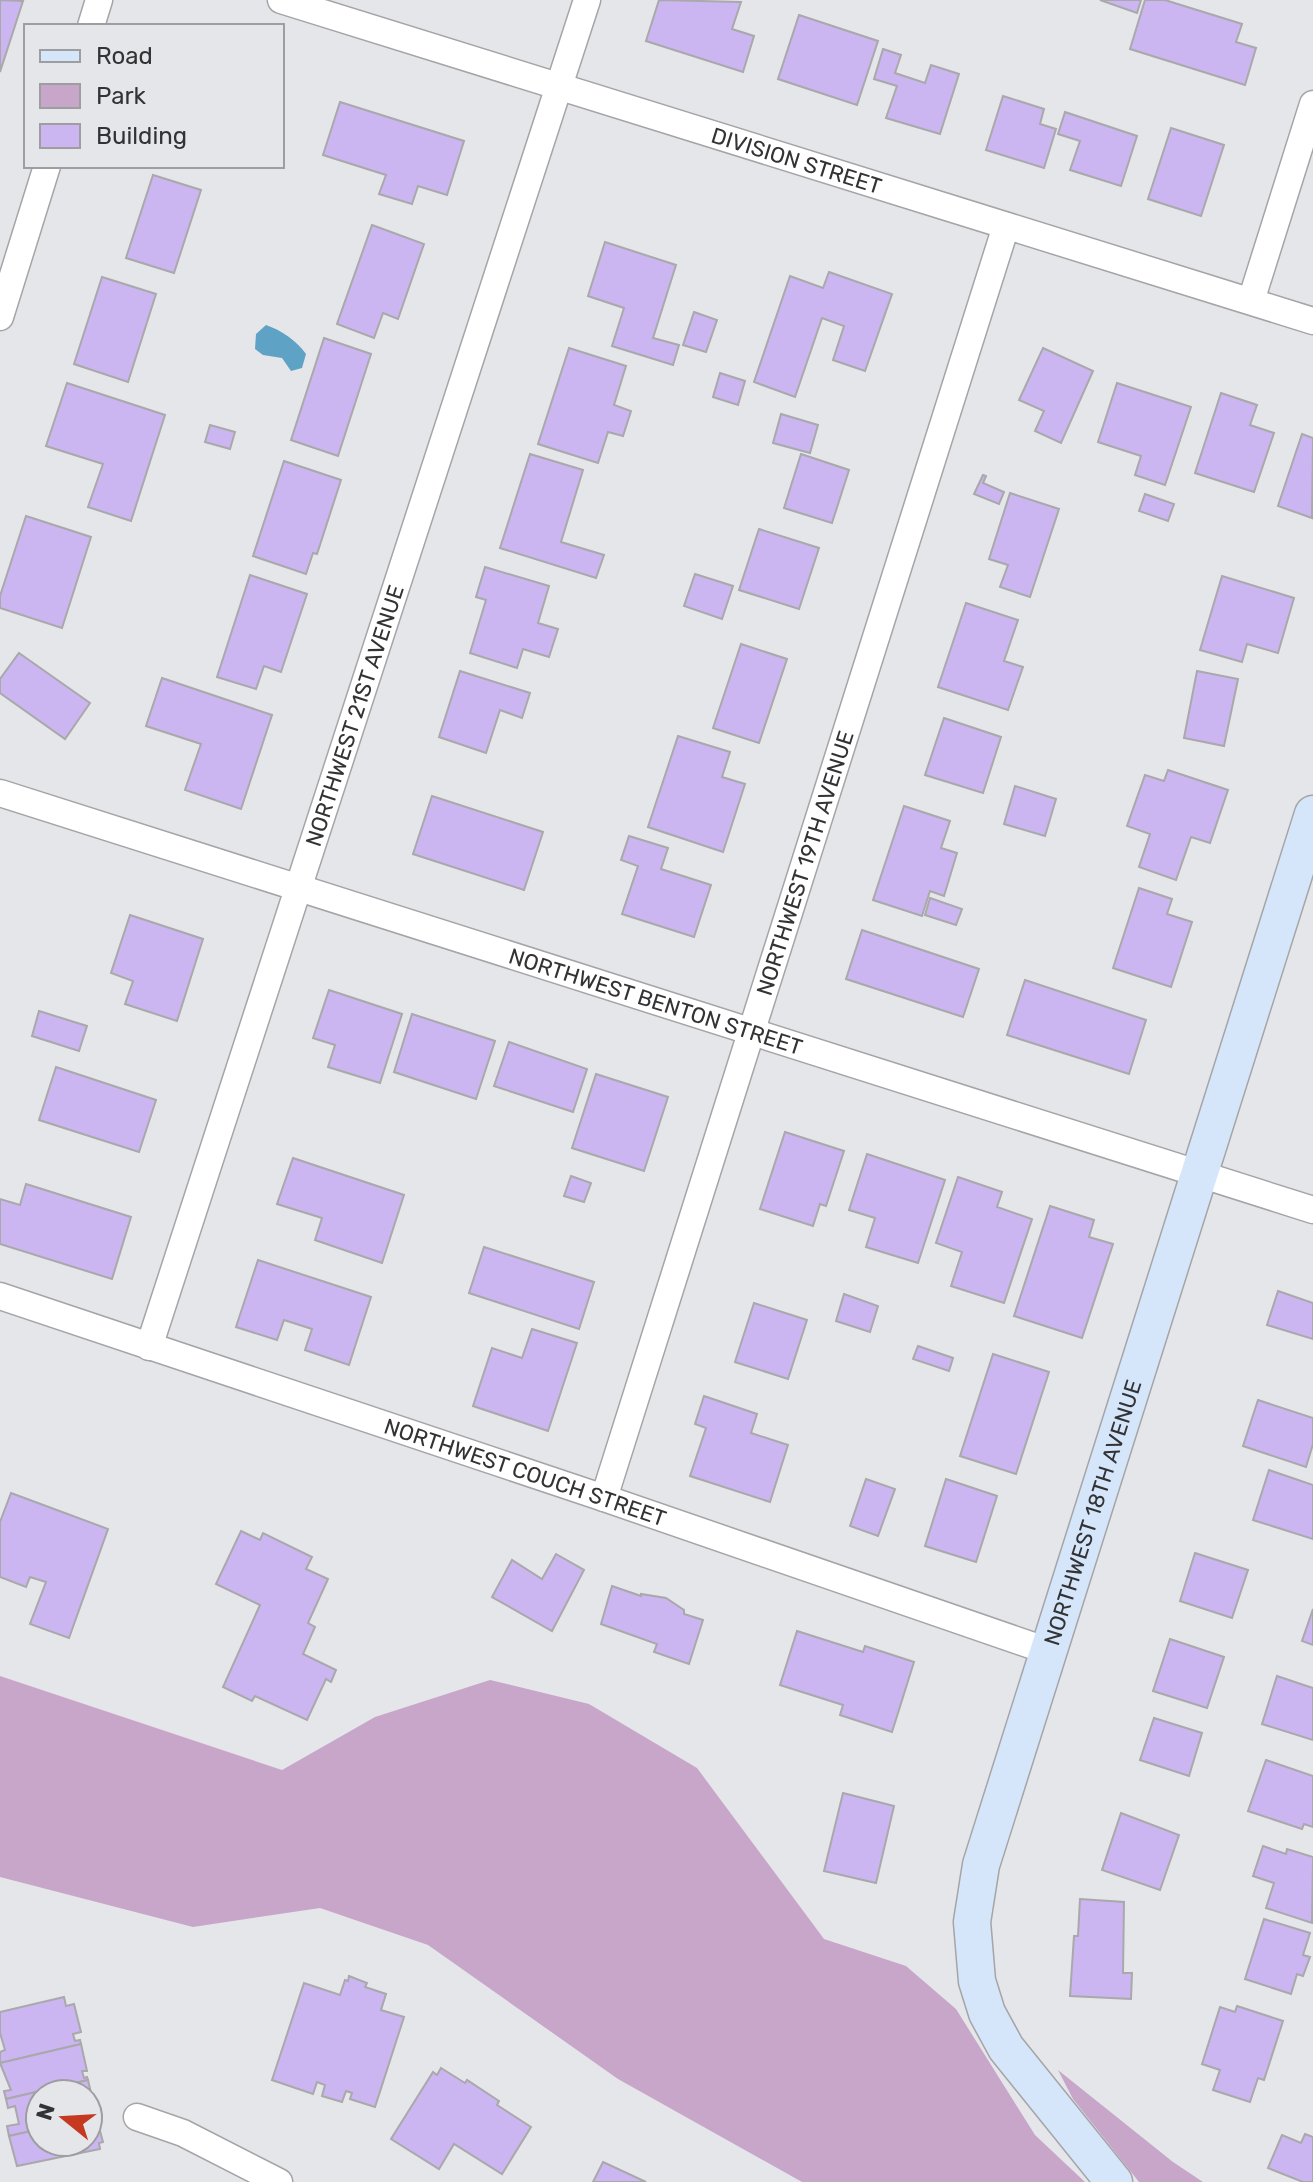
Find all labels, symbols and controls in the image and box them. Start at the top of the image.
legend [24,24,284,168]
text: Road [96,42,153,70]
text: Park [96,82,147,110]
text: Building [96,122,187,150]
street label: DIVISION STREET [708,122,885,200]
street label: NORTHWEST 21ST AVENUE [300,582,410,850]
street label: NORTHWEST 19TH AVENUE [751,727,860,999]
street label: NORTHWEST BENTON STREET [505,942,806,1061]
street label: NORTHWEST 18TH AVENUE [1038,1376,1147,1649]
street label: NORTHWEST COUCH STREET [381,1412,670,1533]
north arrow [24,2078,104,2158]
text: N [30,2100,61,2124]

